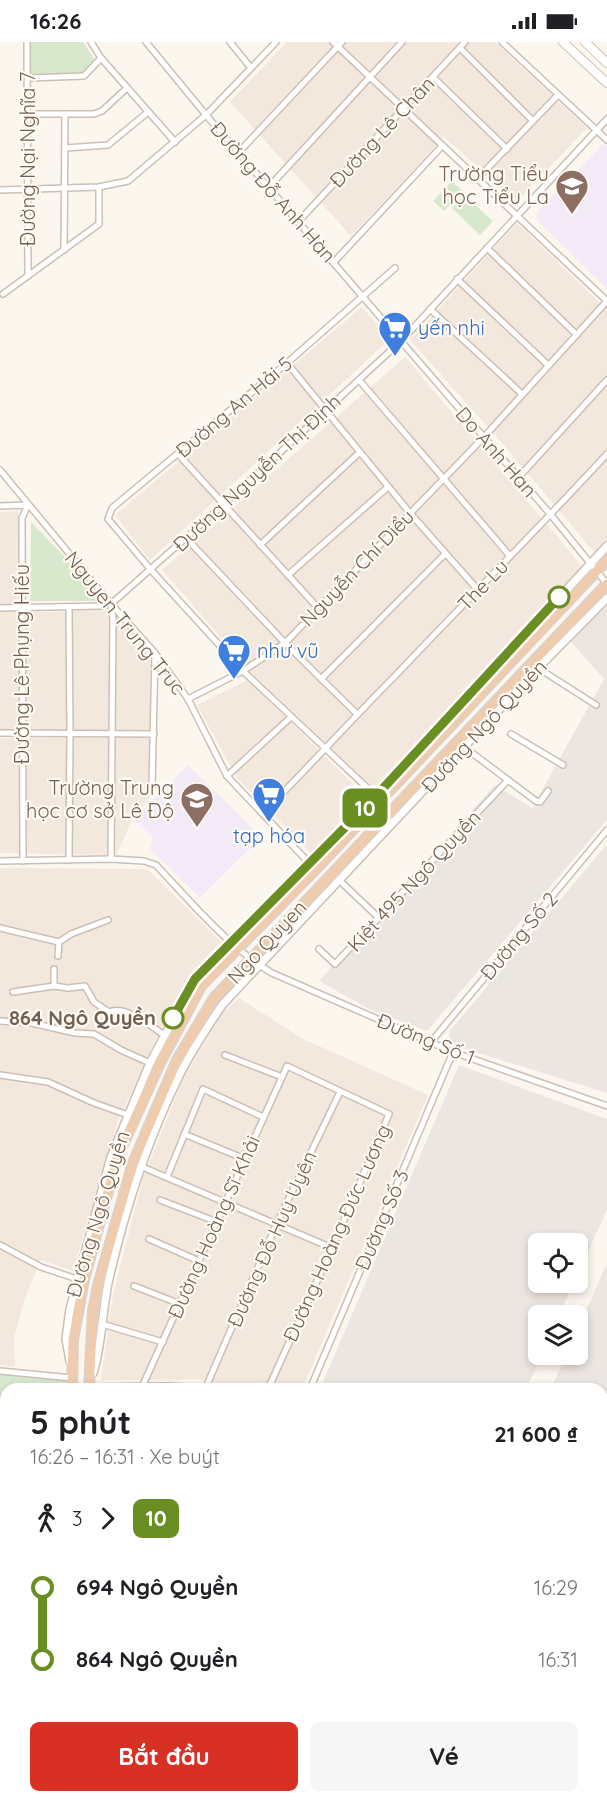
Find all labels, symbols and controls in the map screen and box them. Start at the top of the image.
text: 16:26 [30,7,81,35]
street label: Đường Lê Chân [324,71,439,192]
street label: Đường Nại Nghĩa 7 [15,72,40,246]
street label: Đường Đỗ Anh Hàn [205,116,341,267]
place label: Trường Tiểu học Tiểu La [438,161,549,209]
school or university icon: Trường Tiểu học Tiểu La [554,168,590,215]
supermarket icon: yến nhi [377,310,413,357]
place label: yến nhi [418,315,485,340]
street label: Đường An Hải 5 [170,351,297,463]
street label: Đường Nguyễn Thị Định [168,388,346,557]
street label: Do Anh Han [450,401,542,502]
street label: Nguyễn Chí Diểu [294,504,419,631]
street label: Nguyen Trung Truc [60,546,191,700]
street label: The Lu [452,554,513,616]
street label: Đường Lê Phụng Hiếu [9,564,34,764]
unlabelled marker [548,586,570,608]
supermarket icon: như vũ [216,633,252,680]
place label: như vũ [257,638,319,663]
street label: Đường Ngô Quyền [416,654,552,797]
place label: Trường Trung học cơ sở Lê Độ [26,775,174,823]
supermarket icon: tạp hóa [251,776,287,823]
school or university icon: Trường Trung học cơ sở Lê Độ [179,781,215,828]
line badge: 10 [338,788,392,828]
text: 10 [354,795,376,821]
street label: Kiệt 495 Ngô Quyền [342,805,486,957]
place label: tạp hóa [233,823,305,848]
street label: Đường Số 2 [475,887,563,985]
street label: Ngo Quyen [222,895,312,989]
place label: 864 Ngô Quyền [9,1005,156,1030]
marker: 864 Ngô Quyền [162,1007,184,1029]
street label: Đường Số 1 [374,1008,479,1070]
street label: Đường Hoàng Đức Lương [277,1120,396,1345]
street label: Đường Ngô Quyền [60,1128,135,1300]
street label: Đường Hoàng Sĩ Khải [162,1131,265,1322]
street label: Đường Đỗ Huy Uyên [221,1147,322,1331]
street label: Đường Số 3 [349,1166,414,1274]
map controls [528,1233,588,1365]
button: locate [528,1233,588,1293]
button: layers [528,1305,588,1365]
text: 5 phút [30,1401,131,1442]
text: 21 600 ₫ [494,1420,578,1448]
text: 16:26 – 16:31 · Xe buýt [30,1444,220,1469]
icon: walk [30,1502,63,1535]
icon: forward [91,1502,124,1535]
text: 10 [145,1505,167,1531]
text: 3 [72,1506,82,1531]
text: 694 Ngô Quyền [76,1573,238,1601]
text: 16:29 [534,1575,578,1600]
text: 864 Ngô Quyền [76,1645,238,1673]
text: 16:31 [538,1647,578,1672]
button: Bắt đầu [30,1722,298,1791]
button: Vé [310,1722,578,1791]

